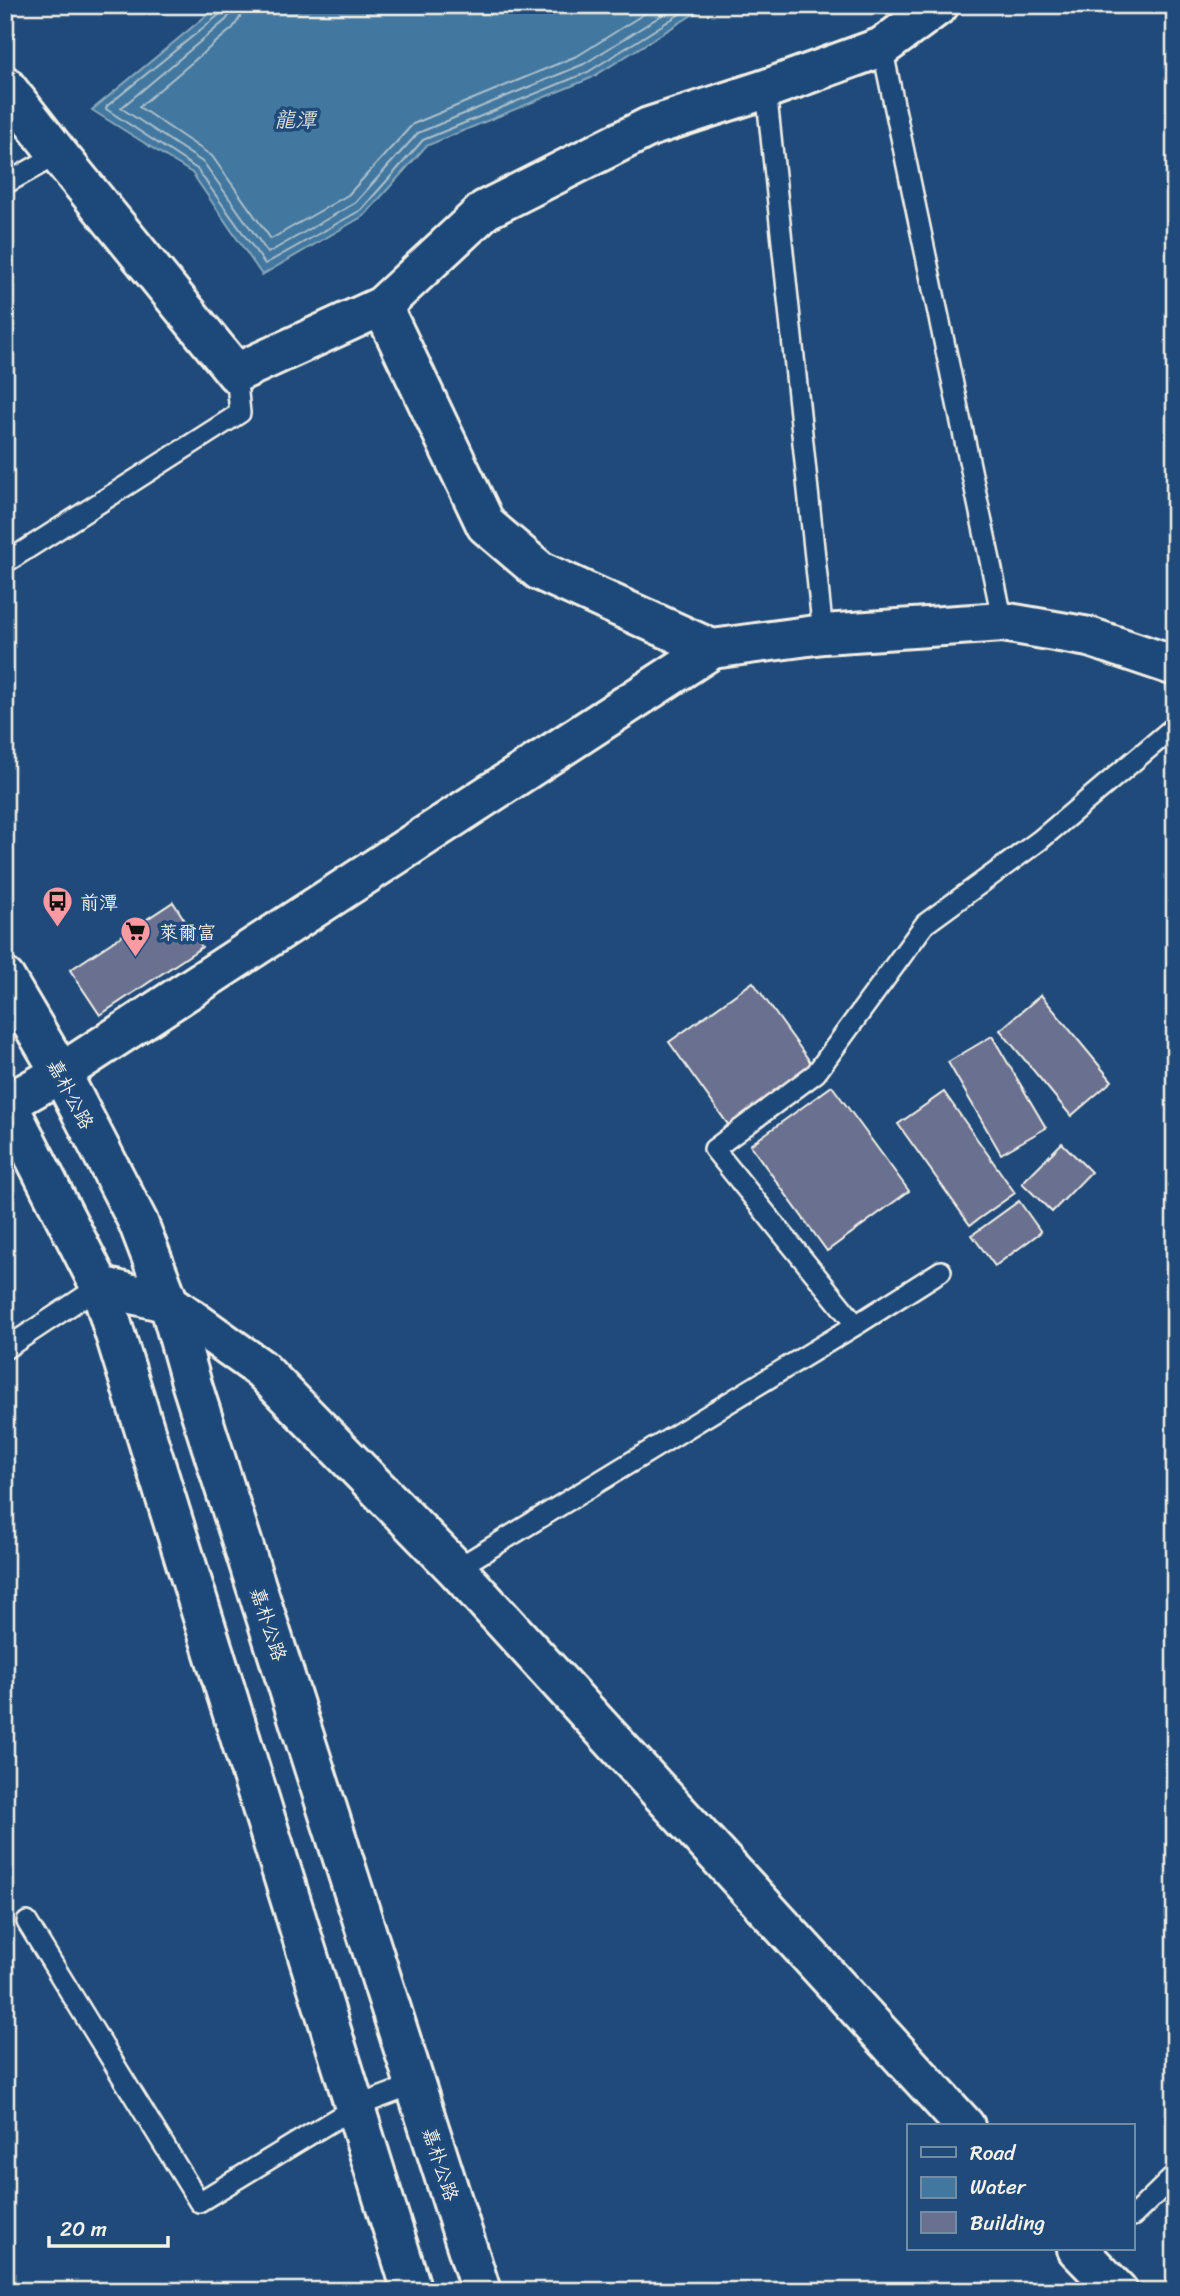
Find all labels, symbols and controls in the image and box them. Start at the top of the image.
water label: 龍潭 [274,101,318,139]
bus stop icon: 前潭 [40,885,74,929]
place label: 前潭 [80,886,118,919]
supermarket icon: 萊爾富 [119,915,153,959]
place label: 萊爾富 [159,916,216,949]
street label: 嘉朴公路 [38,1053,103,1136]
street label: 嘉朴公路 [241,1583,296,1665]
street label: 嘉朴公路 [413,2123,468,2205]
legend [907,2124,1134,2250]
text: Road [970,2134,1017,2172]
text: Water [970,2168,1027,2206]
text: Building [970,2204,1046,2242]
scale bar [49,2205,168,2249]
text: 20 m [60,2210,107,2248]

